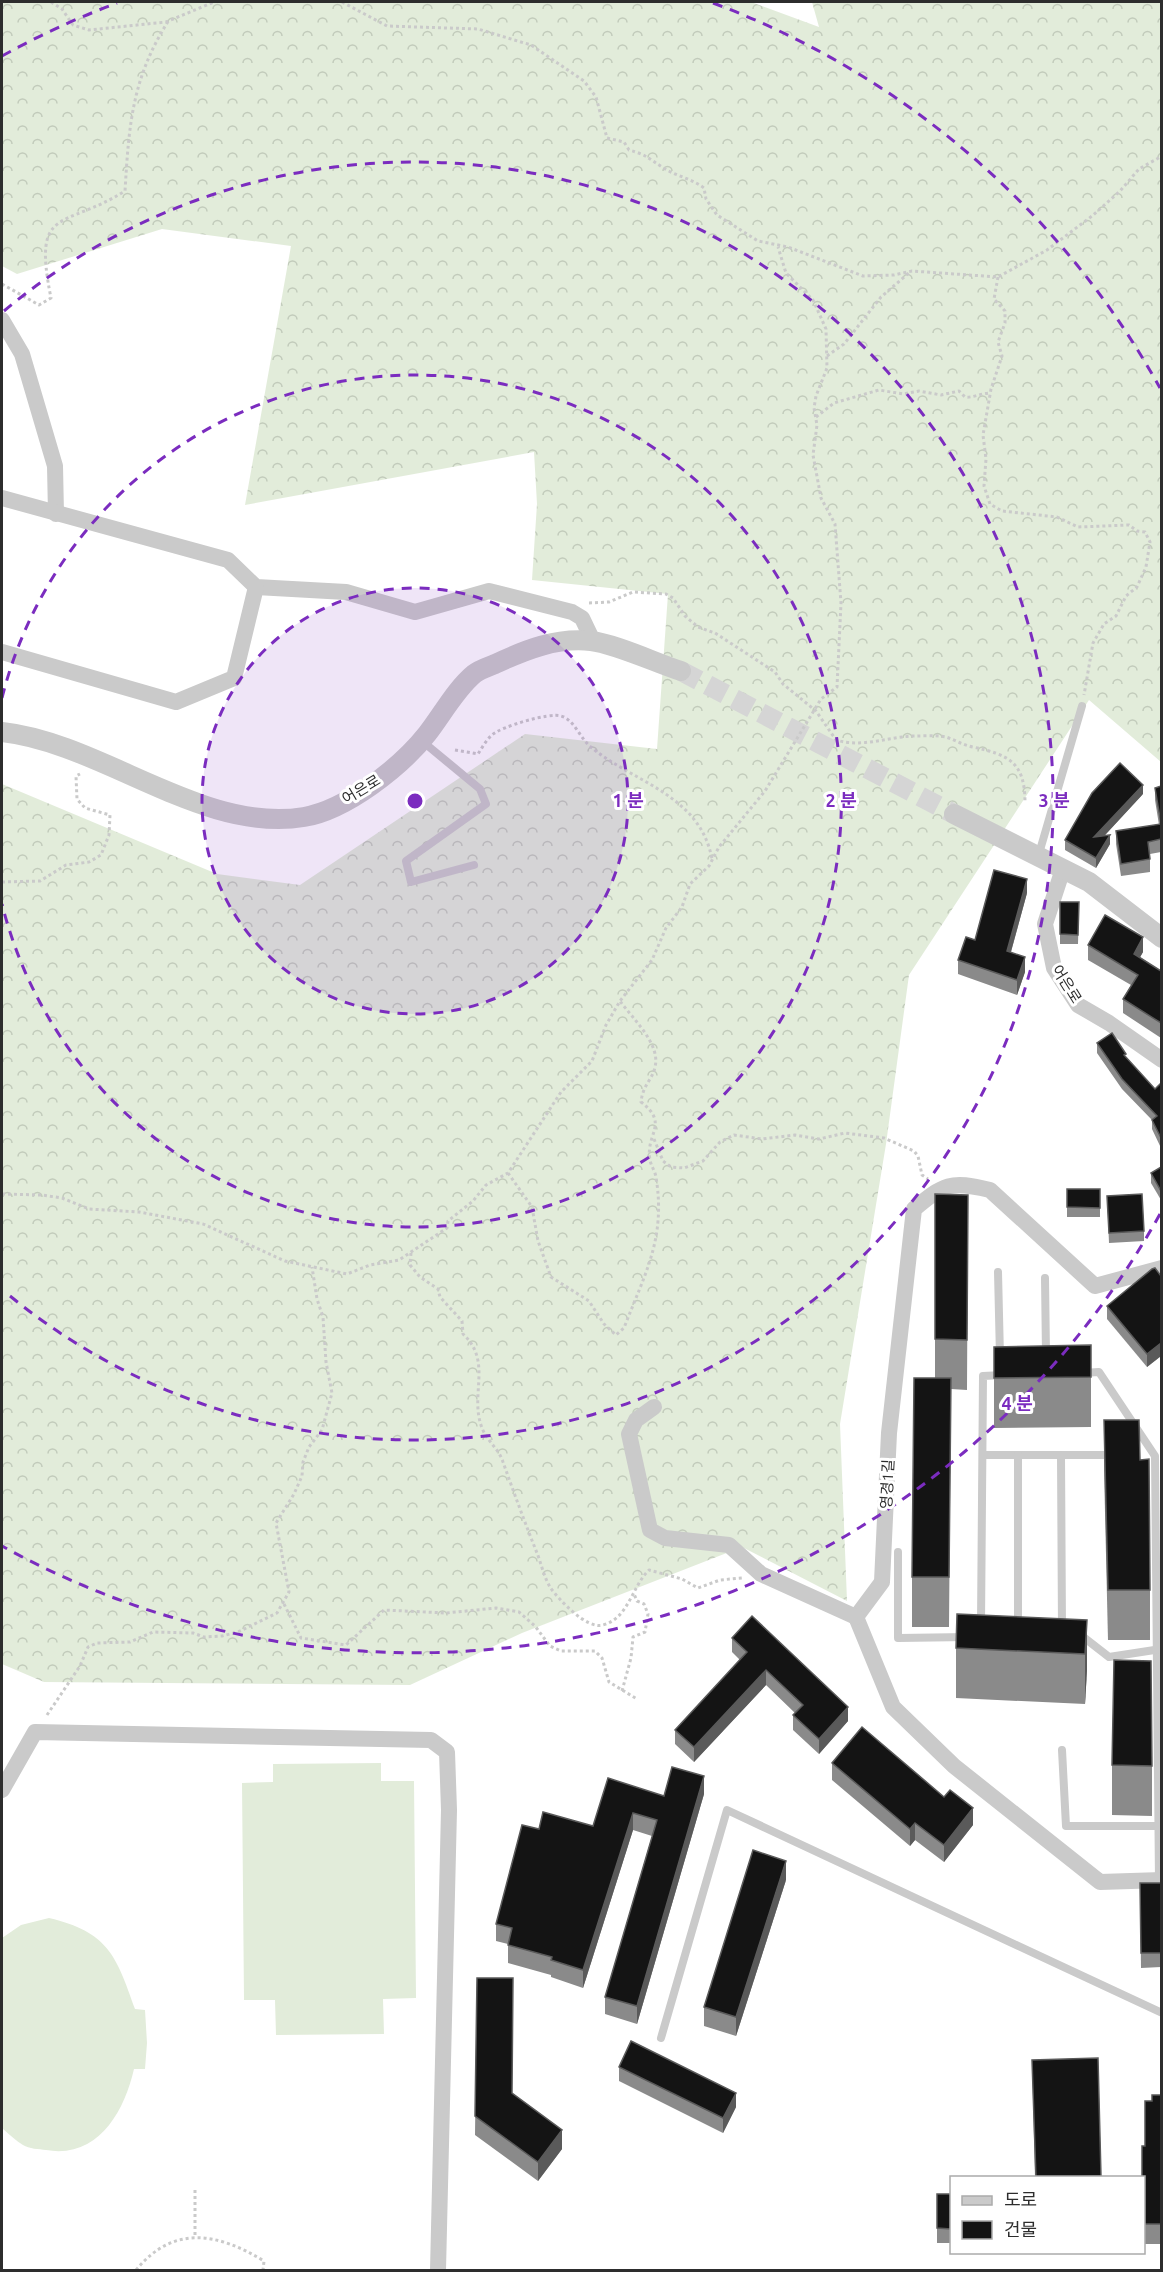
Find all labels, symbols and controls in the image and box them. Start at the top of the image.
street label: 어은로 [339,771,383,807]
text: 1 분 [613,790,644,810]
text: 2 분 [826,790,857,810]
text: 3 분 [1039,790,1070,810]
centre of rings [405,791,425,811]
street label: 어은로 [1049,962,1085,1006]
text: 4 분 [1002,1393,1033,1413]
street label: 영경1길 [877,1459,897,1509]
legend [950,2176,1145,2254]
text: 도로 [1004,2189,1037,2209]
text: 건물 [1004,2219,1037,2239]

